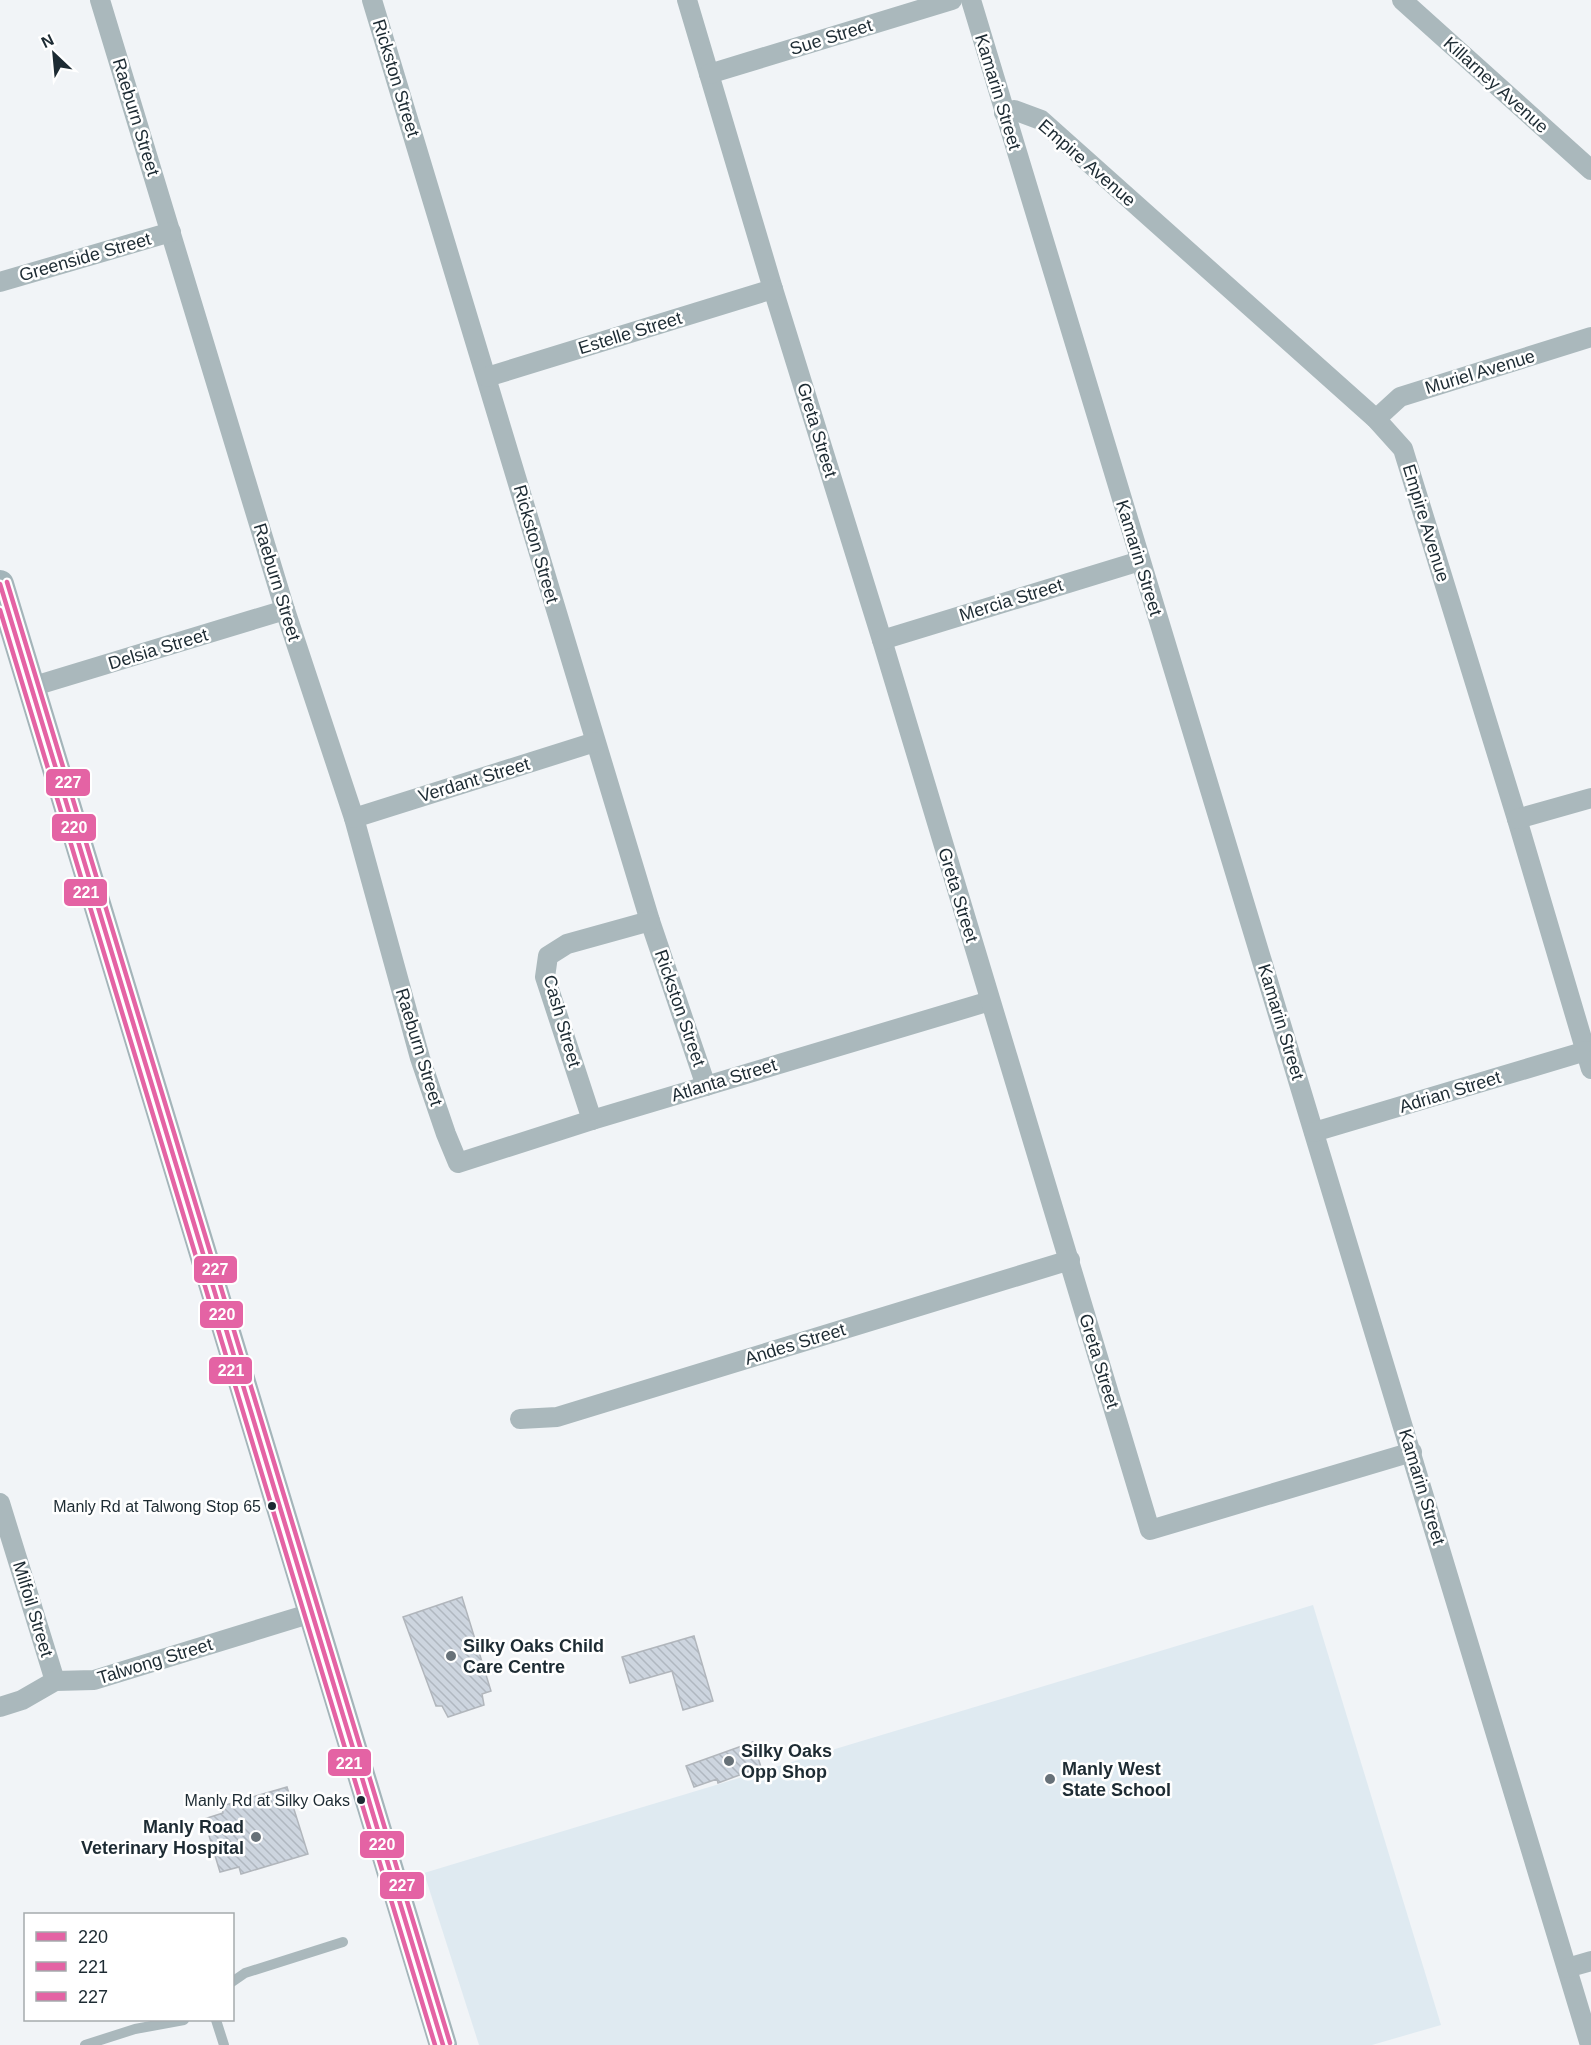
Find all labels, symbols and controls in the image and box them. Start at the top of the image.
street label: Sue Street [787,15,875,59]
street label: Rickston Street [369,17,423,139]
north arrow [24,24,84,84]
text: N [39,31,57,51]
street label: Kamarin Street [971,32,1025,152]
street label: Killarney Avenue [1440,33,1552,137]
street label: Raeburn Street [109,56,163,178]
street label: Empire Avenue [1034,116,1140,210]
street label: Greenside Street [17,229,153,285]
street label: Estelle Street [576,308,684,358]
street label: Muriel Avenue [1423,346,1537,398]
street label: Greta Street [793,380,841,480]
street label: Empire Avenue [1399,462,1453,584]
street label: Rickston Street [510,483,562,605]
street label: Kamarin Street [1112,498,1166,618]
street label: Raeburn Street [250,521,304,643]
street label: Mercia Street [957,575,1065,625]
street label: Delsia Street [106,624,210,674]
street label: Verdant Street [416,754,532,806]
line badge: 227 [45,768,91,797]
text: 227 [55,774,81,791]
line badge: 220 [51,813,97,842]
text: 220 [61,819,87,836]
street label: Greta Street [934,845,982,945]
line badge: 221 [63,878,108,907]
text: 221 [73,884,99,901]
street label: Rickston Street [651,947,709,1069]
street label: Kamarin Street [1254,962,1308,1082]
street label: Cash Street [539,973,585,1069]
street label: Raeburn Street [392,986,446,1108]
street label: Atlanta Street [669,1054,779,1106]
street label: Adrian Street [1397,1067,1503,1117]
line badge: 227 [193,1255,238,1284]
text: 227 [202,1261,228,1278]
line badge: 220 [199,1300,244,1329]
text: 220 [209,1306,235,1323]
street label: Greta Street [1075,1311,1123,1411]
street label: Andes Street [742,1319,848,1369]
line badge: 221 [208,1356,253,1385]
text: 221 [218,1362,244,1379]
street label: Kamarin Street [1395,1427,1449,1547]
place label: Manly Rd at Talwong Stop 65 [53,1498,261,1515]
marker: Manly Rd at Talwong Stop 65 [266,1500,278,1512]
street label: Milfoil Street [9,1559,57,1659]
street label: Talwong Street [95,1634,215,1688]
place label: Silky Oaks Child Care Centre [463,1636,604,1677]
marker: Silky Oaks Child Care Centre [444,1649,458,1663]
place label: Silky Oaks Opp Shop [741,1741,832,1782]
line badge: 221 [327,1748,372,1777]
marker: Silky Oaks Opp Shop [722,1754,736,1768]
text: 221 [336,1755,362,1772]
place label: Manly West State School [1062,1759,1171,1800]
marker: Manly West State School [1043,1772,1057,1786]
place label: Manly Rd at Silky Oaks [185,1792,350,1809]
marker: Manly Rd at Silky Oaks [355,1794,367,1806]
place label: Manly Road Veterinary Hospital [81,1817,244,1858]
marker: Manly Road Veterinary Hospital [249,1830,263,1844]
line badge: 220 [359,1830,405,1859]
text: 220 [369,1836,395,1853]
line badge: 227 [379,1871,425,1900]
text: 227 [389,1877,415,1894]
legend [24,1913,234,2021]
text: 220 [78,1927,108,1947]
text: 221 [78,1957,108,1977]
text: 227 [78,1987,108,2007]

